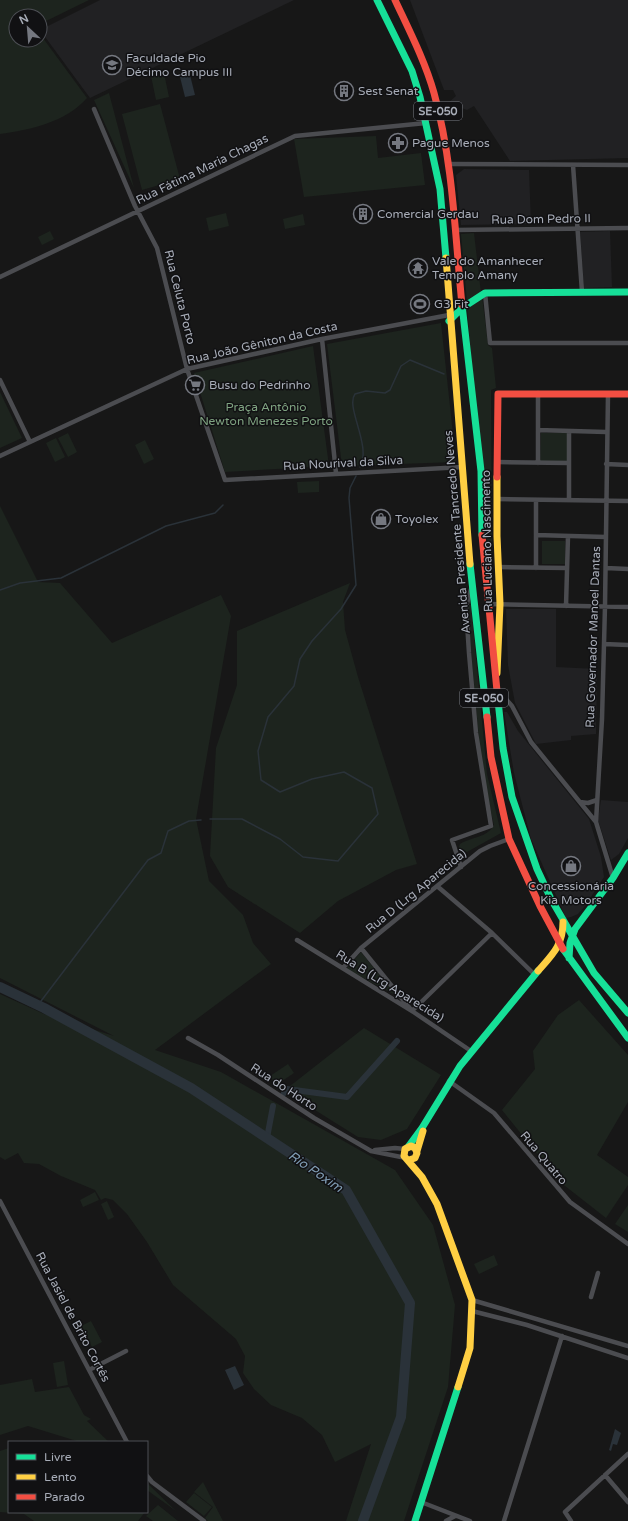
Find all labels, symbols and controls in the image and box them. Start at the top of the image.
north arrow [8,8,48,48]
text: N [17,12,31,27]
place label: Faculdade Pio Décimo Campus III [126,51,233,79]
school or university icon: Faculdade Pio Décimo Campus III [101,54,123,76]
building icon: Sest Senat [333,80,355,102]
place label: Sest Senat [358,84,419,98]
road number: SE-050 [414,102,462,120]
street label: Rua Fátima Maria Chagas [134,131,271,207]
pharmacy icon: Pague Menos [387,132,409,154]
place label: Pague Menos [412,136,490,150]
building icon: Comercial Gerdau [352,203,374,225]
place label: Comercial Gerdau [377,207,479,221]
street label: Rua Dom Pedro II [491,211,591,227]
street label: Rua Celuta Porto [161,248,199,346]
place label: Vale do Amanhecer Templo Amany [432,254,543,282]
temple icon: Vale do Amanhecer Templo Amany [407,257,429,279]
sports icon: G3 Fit [409,293,431,315]
place label: G3 Fit [434,297,469,311]
street label: Rua João Gêniton da Costa [185,319,339,367]
supermarket icon: Busu do Pedrinho [184,374,206,396]
place label: Busu do Pedrinho [209,378,310,392]
park label: Praça Antônio Newton Menezes Porto [199,400,333,428]
street label: Avenida Presidente Tancredo Neves [441,429,473,634]
street label: Rua Nourival da Silva [283,453,403,473]
street label: Rua Luciano Nascimento [479,470,495,612]
shop icon: Toyolex [370,508,392,530]
place label: Toyolex [395,512,439,526]
street label: Rua Governador Manoel Dantas [583,546,603,728]
road number: SE-050 [460,689,508,707]
street label: Rua D (Lrg Aparecida) [363,846,469,936]
shop icon: Concessionária Kia Motors [560,855,582,877]
place label: Concessionária Kia Motors [528,879,614,907]
street label: Rua B (Lrg Aparecida) [333,947,447,1025]
street label: Rua do Horto [248,1060,320,1114]
street label: Rua Quatro [518,1128,570,1188]
water label: Rio Poxim [285,1148,347,1196]
street label: Rua Jasiel de Brito Cortês [33,1250,113,1385]
legend [8,1441,148,1513]
text: Livre [44,1450,72,1464]
text: Lento [44,1470,77,1484]
text: Parado [44,1490,85,1504]

